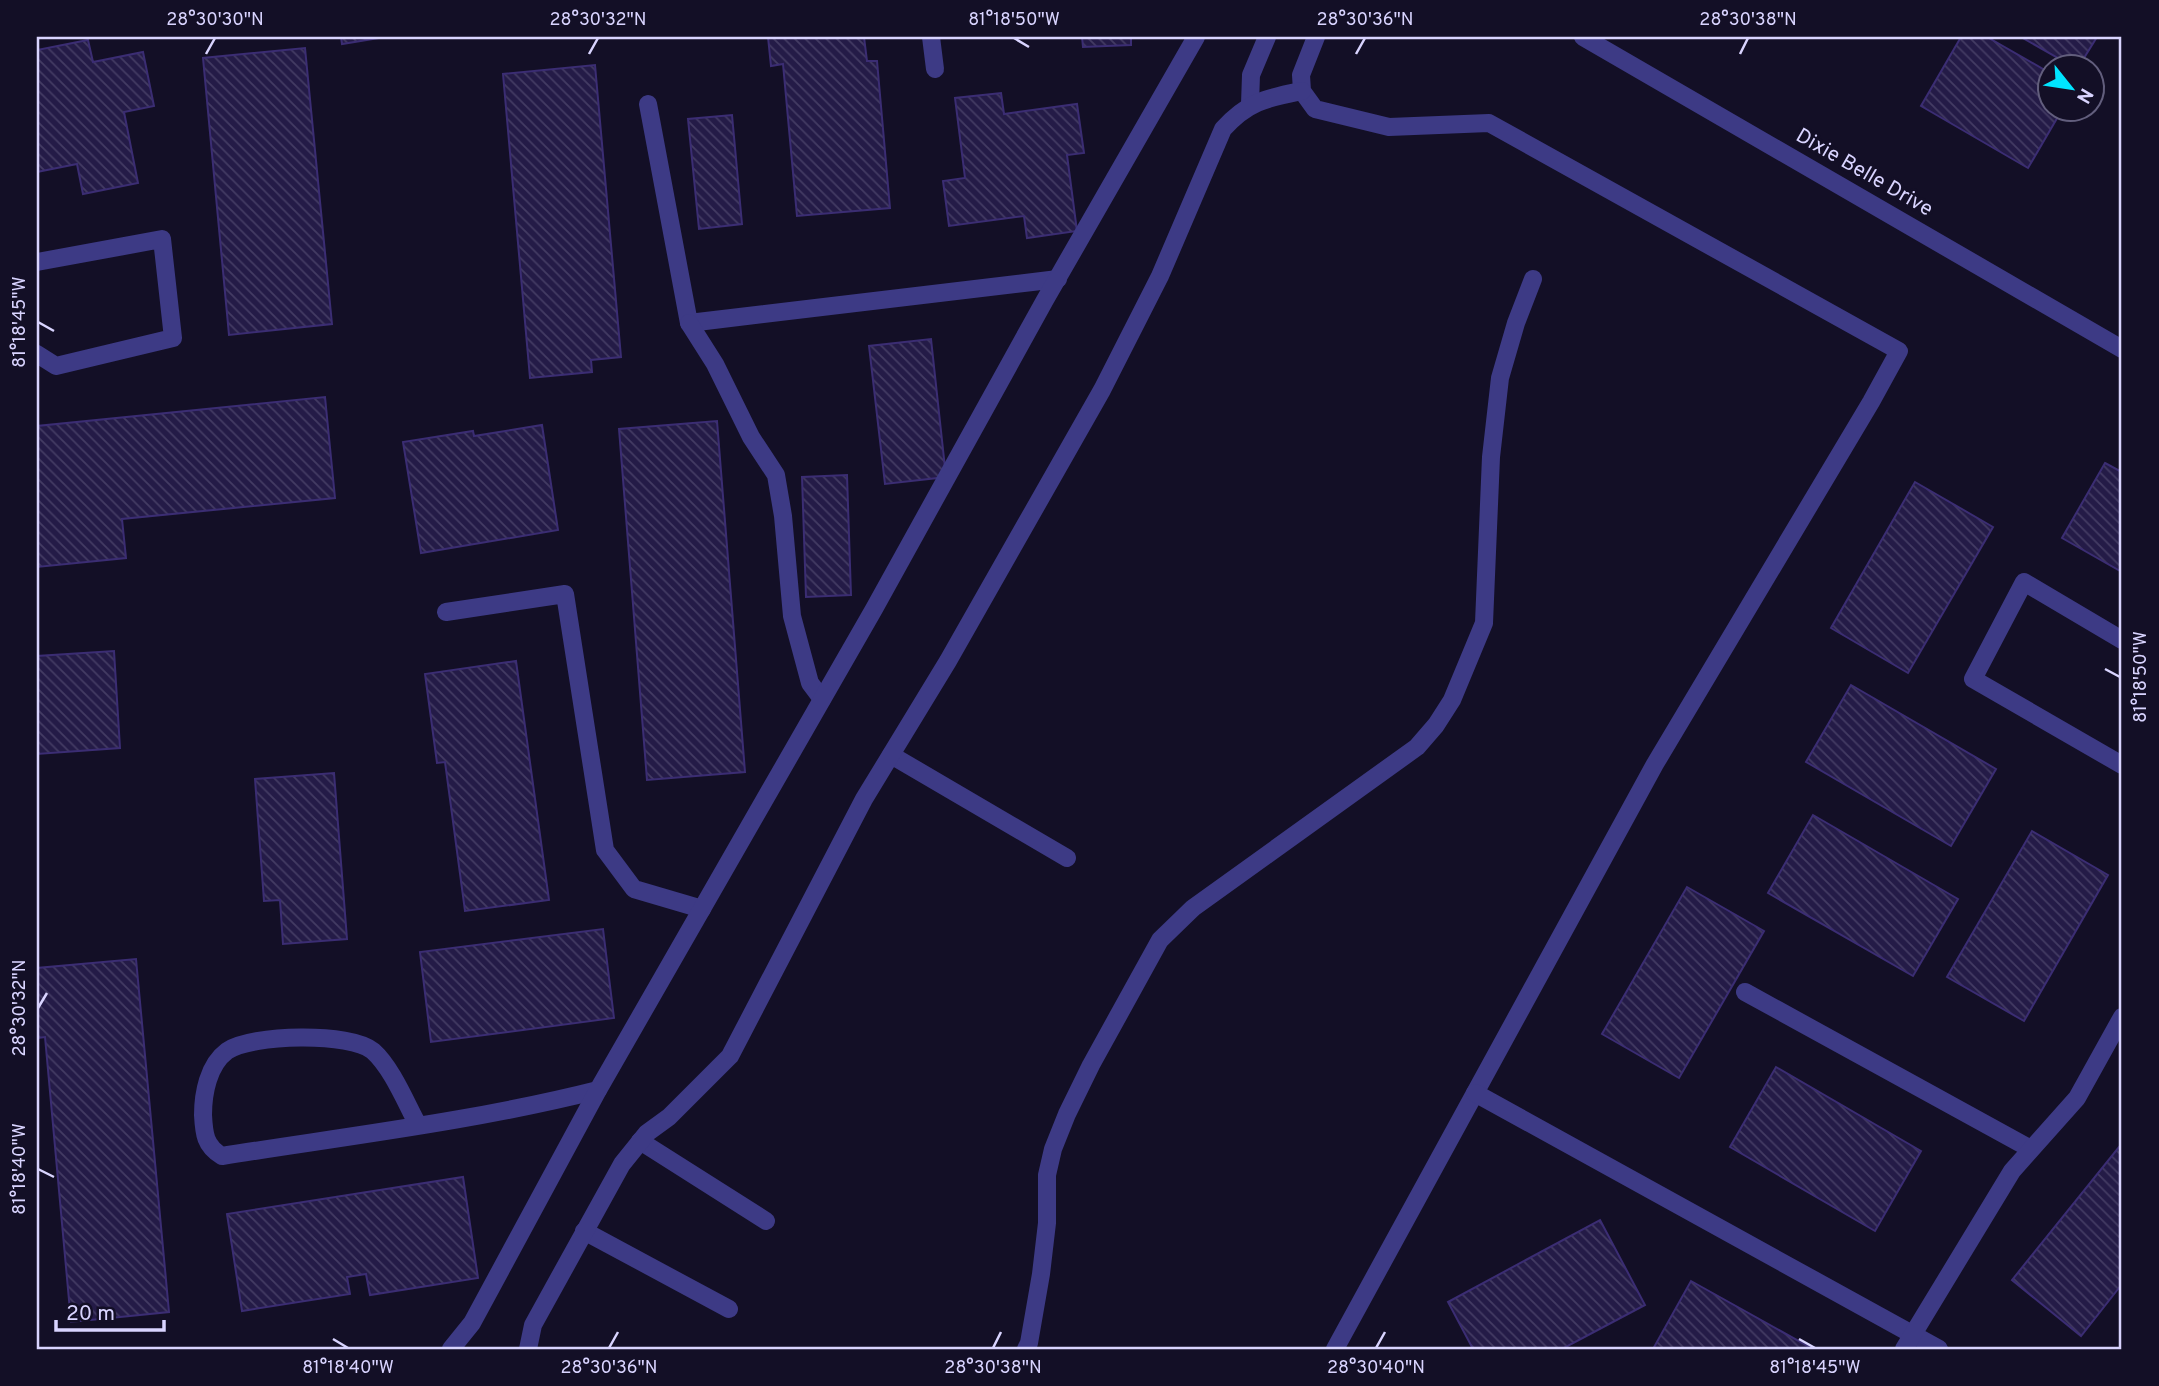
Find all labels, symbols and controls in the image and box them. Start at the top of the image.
text: 28°30'30"N [166,9,264,32]
text: 28°30'32"N [550,9,646,32]
text: 81°18'50"W [968,9,1060,32]
text: 28°30'36"N [1316,9,1414,32]
text: 28°30'38"N [1699,9,1797,32]
north arrow [2036,52,2106,122]
text: N [2070,84,2098,107]
street label: Dixie Belle Drive [1790,123,1938,223]
text: 81°18'45"W [9,276,32,368]
text: 81°18'50"W [2130,631,2153,723]
text: 28°30'32"N [9,960,32,1056]
text: 81°18'40"W [9,1123,32,1215]
scale bar [56,1288,164,1332]
text: 20 m [66,1301,115,1328]
text: 81°18'40"W [302,1357,394,1380]
text: 28°30'36"N [560,1357,658,1380]
text: 28°30'38"N [944,1357,1042,1380]
text: 28°30'40"N [1327,1357,1425,1380]
text: 81°18'45"W [1769,1357,1861,1380]

